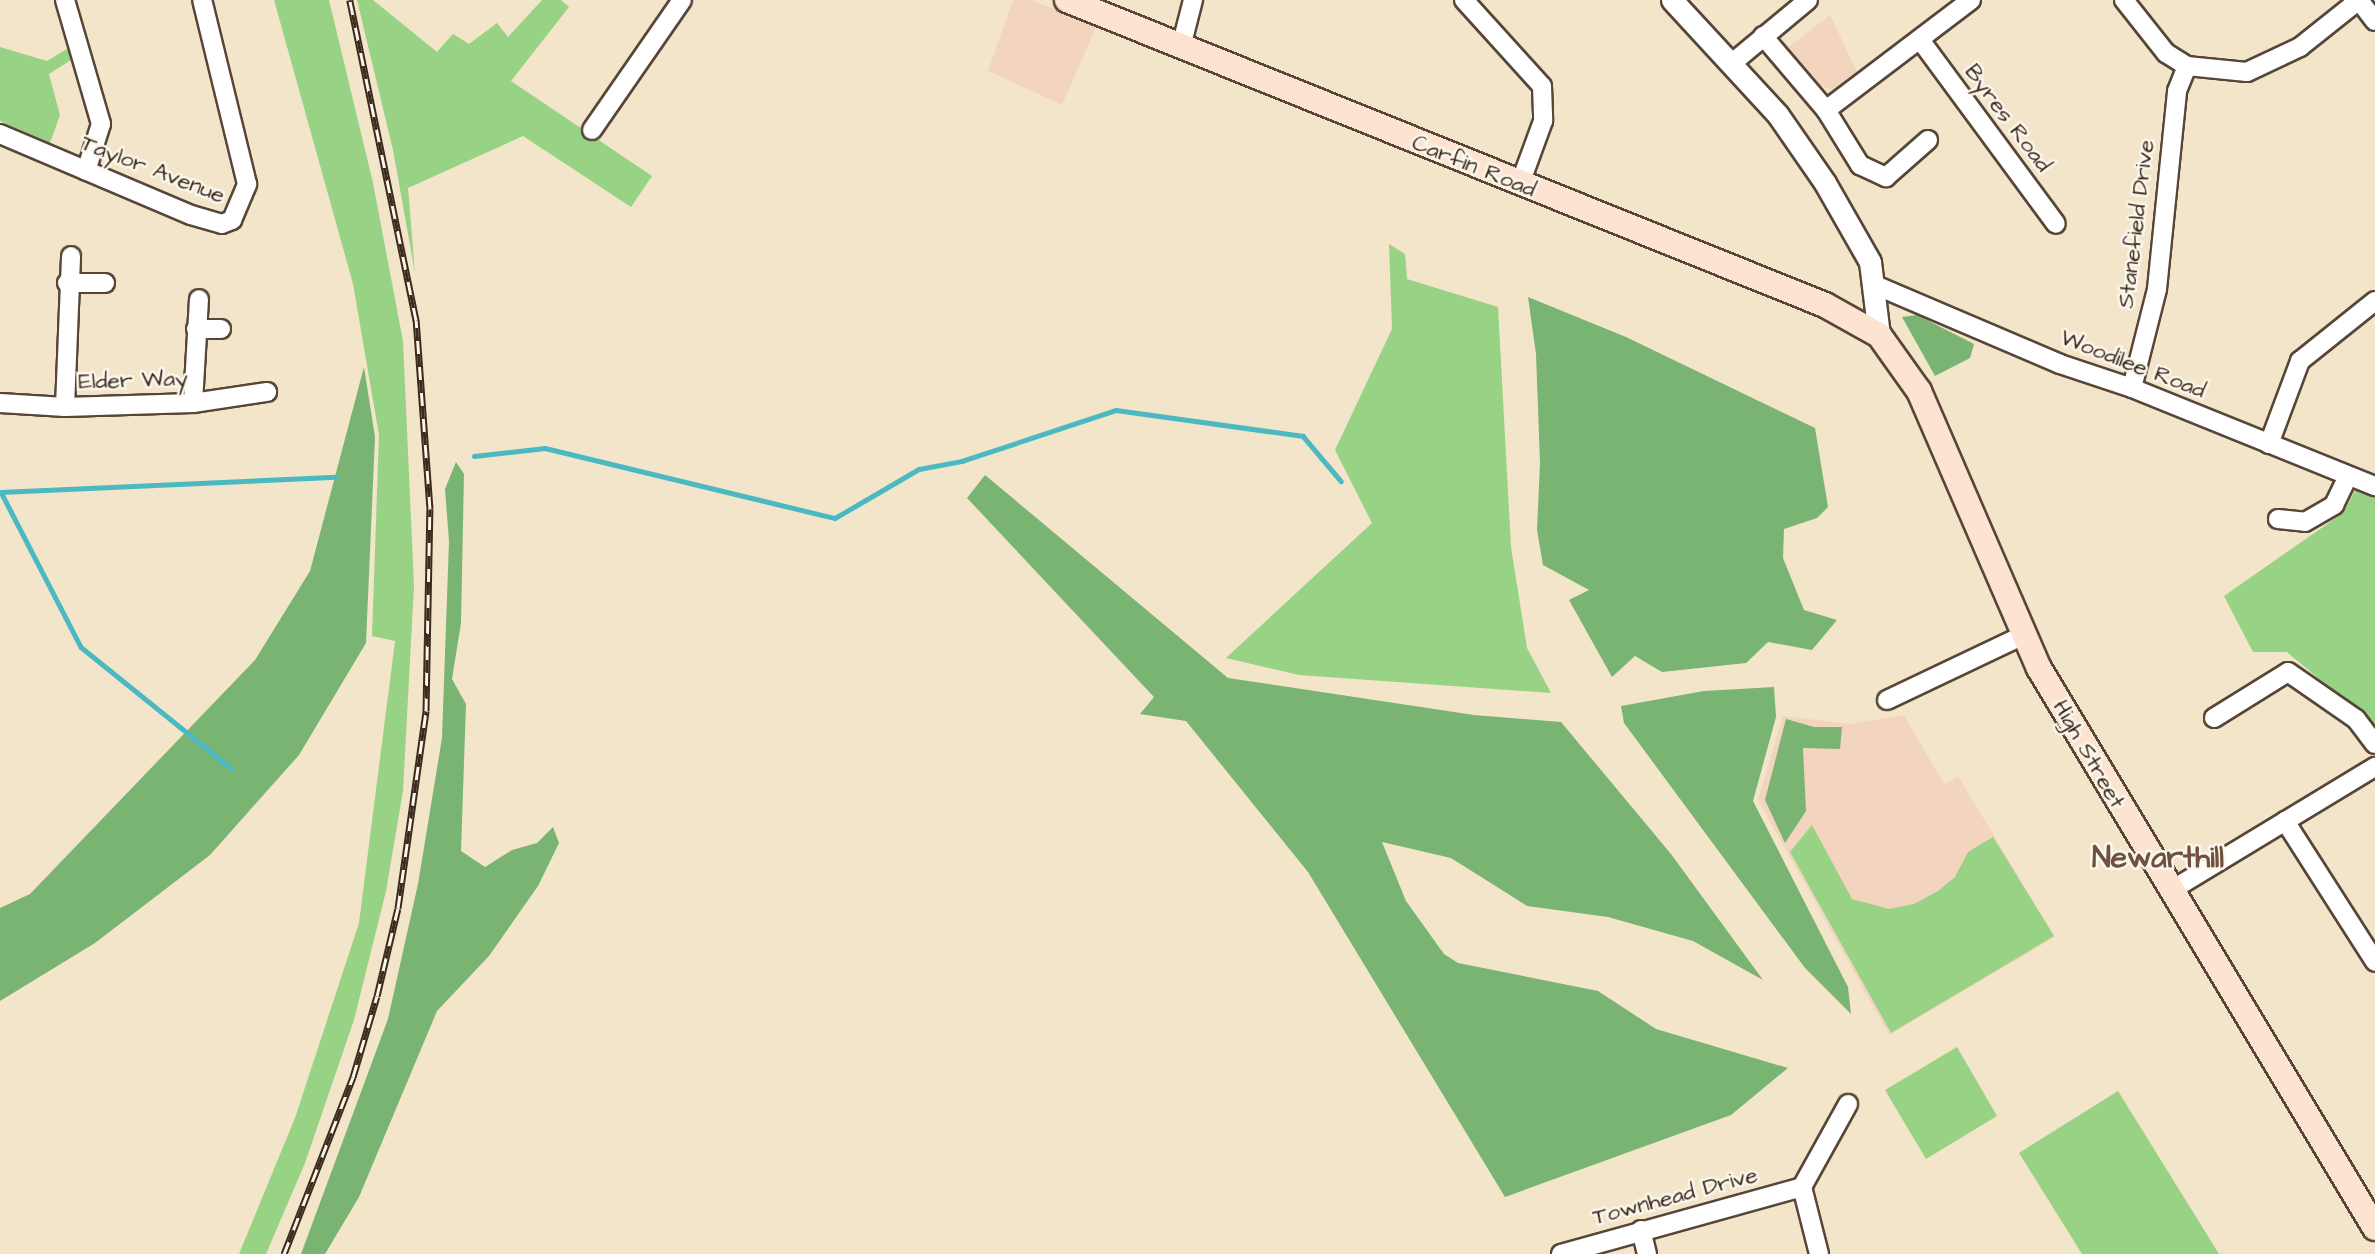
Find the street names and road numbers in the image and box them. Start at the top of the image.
street label: Byres Road [1959,59,2057,177]
street label: Taylor Avenue [77,129,229,209]
street label: Carfin Road [1408,129,1540,203]
street label: Stanefield Drive [2112,138,2160,310]
street label: Woodilee Road [2056,324,2210,404]
street label: Elder Way [78,364,188,396]
street label: High Street [2047,695,2131,813]
street label: Townhead Drive [1590,1161,1760,1231]

